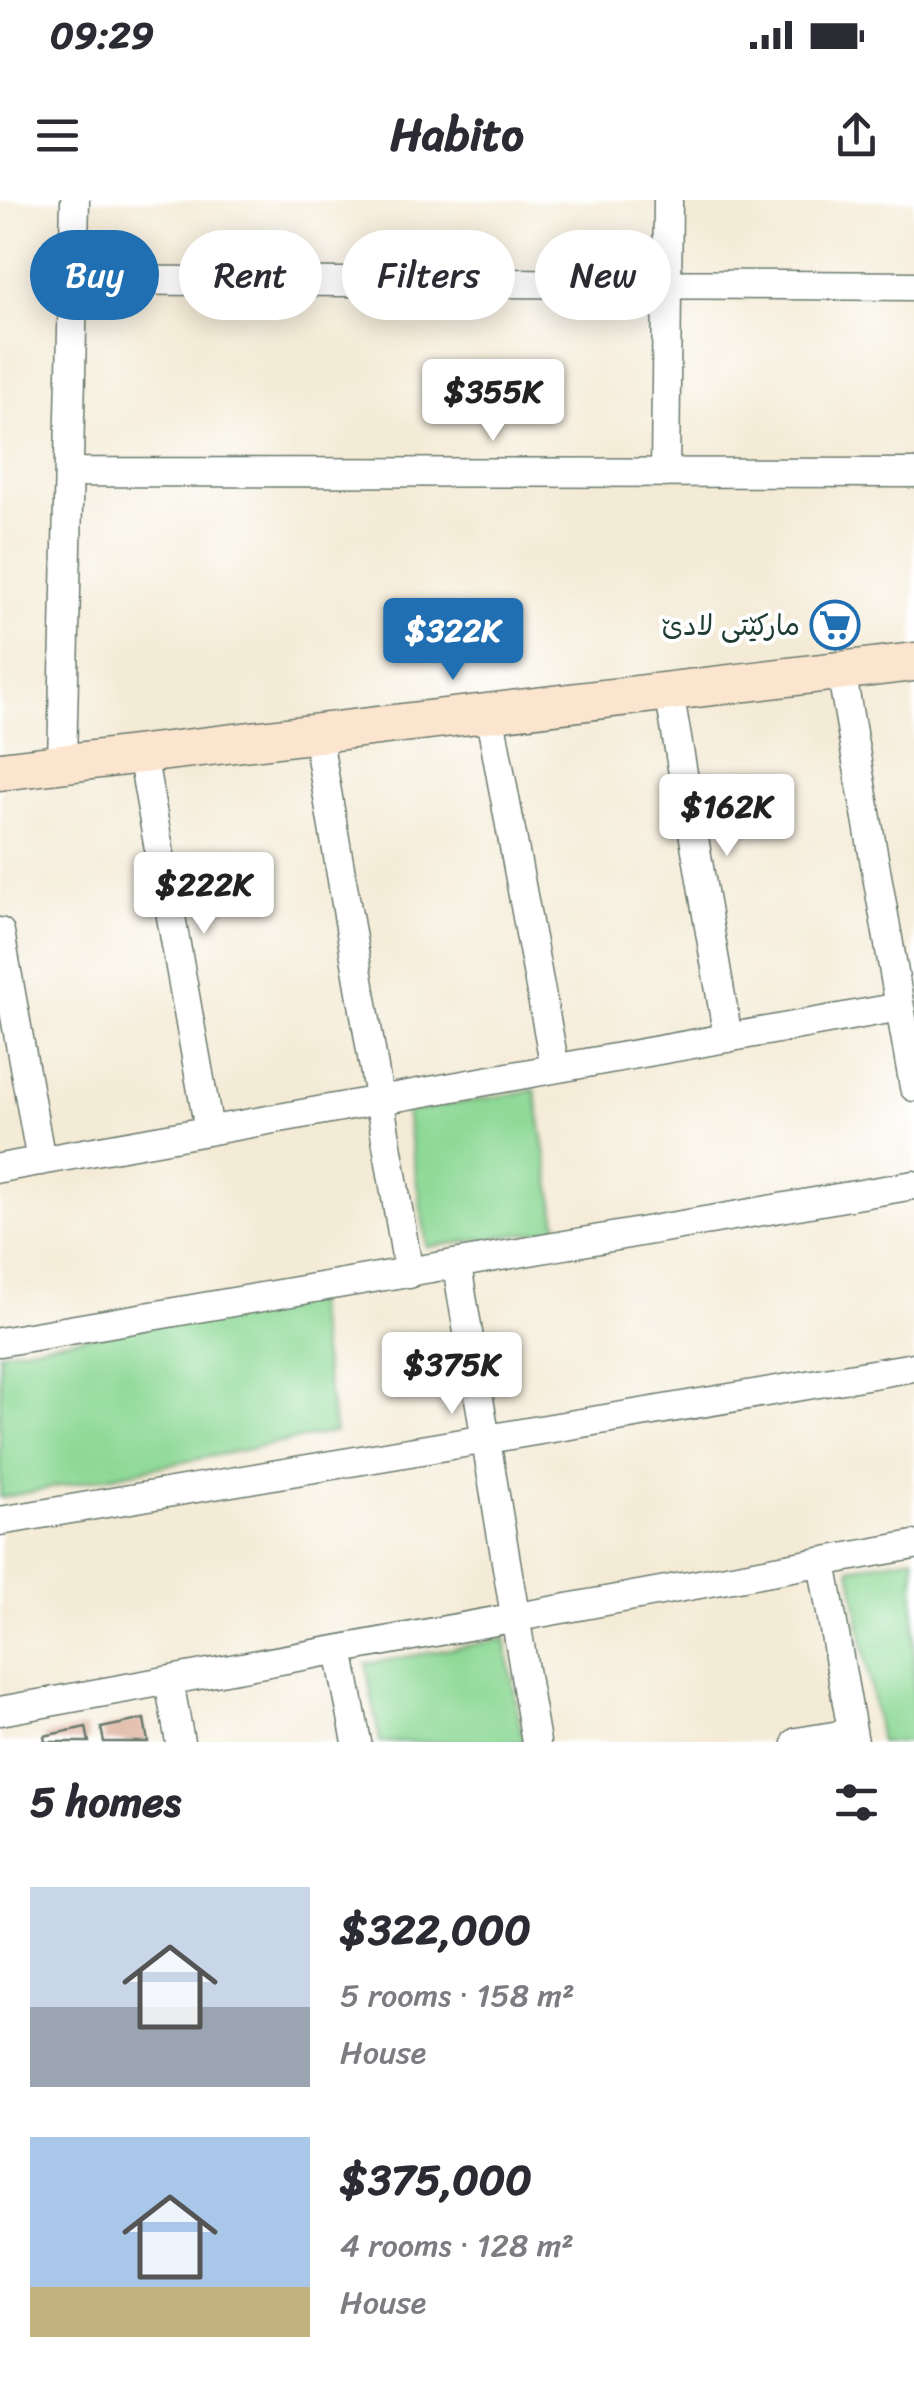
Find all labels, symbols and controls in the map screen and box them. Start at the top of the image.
text: 09:29 [50,2,154,69]
text: Habito [390,95,524,175]
icon: menu [30,108,85,163]
icon: share [829,108,884,163]
chip: Buy [30,230,159,320]
chip: Rent [179,230,322,320]
chip: Filters [342,230,515,320]
chip: New [535,230,671,320]
pin: $355K [423,359,563,444]
text: $355K [444,363,542,420]
pin: $322K [383,598,523,683]
supermarket icon: ماركێتی لادێ [809,599,861,651]
place label: ماركێتی لادێ [662,601,800,650]
text: $322K [405,602,501,659]
pin: $162K [657,774,797,859]
text: $162K [681,778,773,835]
pin: $222K [134,852,274,937]
text: $222K [156,856,252,913]
pin: $375K [382,1332,522,1417]
text: $375K [404,1336,500,1393]
text: 5 homes [30,1765,181,1839]
icon: filters [829,1775,884,1830]
text: $322,000 [340,1893,531,1967]
icon: home [110,1927,230,2047]
text: 5 rooms · 158 m² [340,1967,574,2024]
text: House [340,2024,426,2081]
text: $375,000 [340,2143,532,2217]
icon: home [110,2177,230,2297]
text: 4 rooms · 128 m² [340,2217,574,2274]
text: House [340,2274,426,2331]

